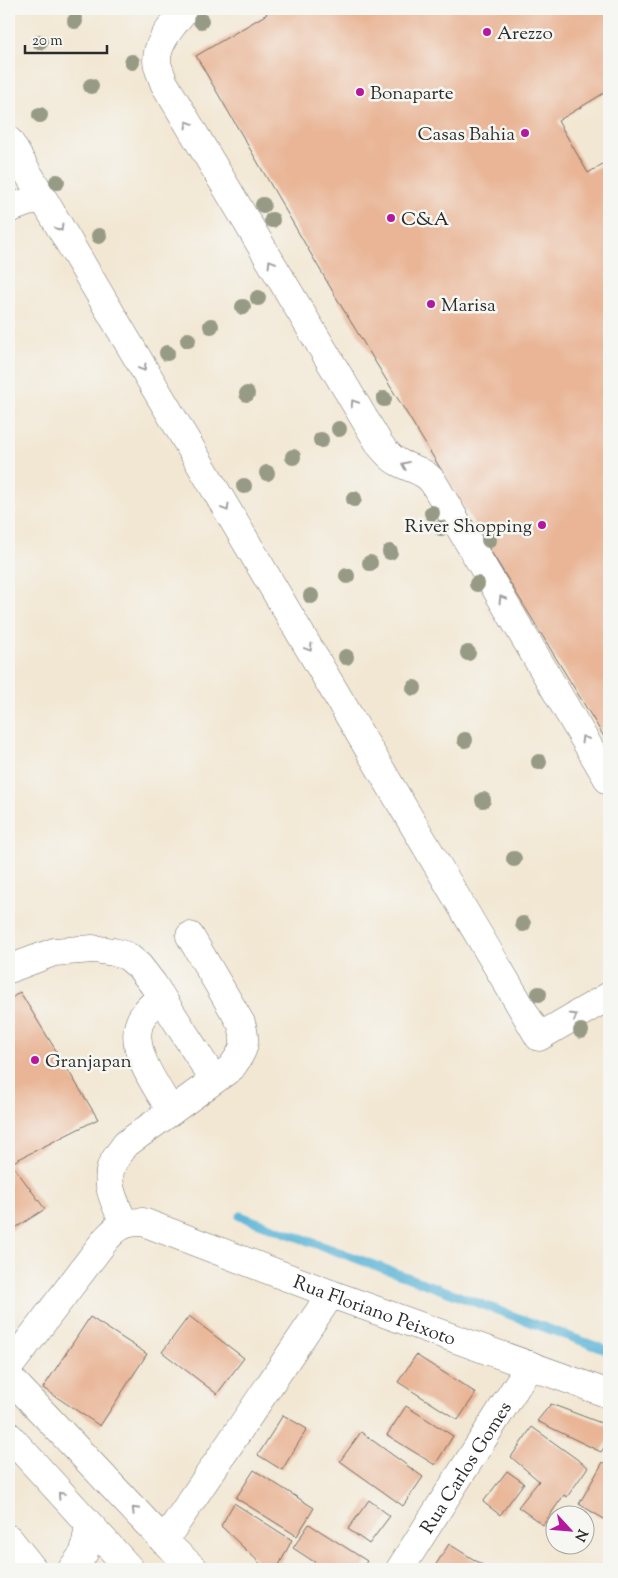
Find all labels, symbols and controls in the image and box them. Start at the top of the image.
place label: Arezzo [497,21,553,48]
scale bar [25,22,108,54]
marker: Arezzo [481,26,493,38]
text: 20 m [32,31,63,52]
place label: Bonaparte [370,81,454,108]
marker: Bonaparte [354,86,366,98]
one-way arrow [184,120,194,129]
place label: Casas Bahia [417,122,515,149]
marker: Casas Bahia [519,127,531,139]
place label: C&A [401,207,450,234]
marker: C&A [385,212,397,224]
one-way arrow [54,223,64,232]
one-way arrow [268,260,278,269]
place label: Marisa [441,293,496,320]
marker: Marisa [425,298,437,310]
one-way arrow [137,363,147,372]
one-way arrow [351,400,361,409]
one-way arrow [401,461,410,471]
one-way arrow [219,503,229,512]
place label: River Shopping [405,514,532,541]
marker: River Shopping [536,519,548,531]
one-way arrow [499,596,509,605]
one-way arrow [302,642,312,651]
one-way arrow [581,736,591,745]
one-way arrow [569,1013,578,1023]
place label: Granjapan [45,1049,132,1076]
marker: Granjapan [29,1054,41,1066]
street label: Rua Floriano Peixoto [289,1270,459,1354]
street label: Rua Carlos Gomes [415,1397,519,1540]
one-way arrow [58,1491,67,1500]
north arrow [546,1506,596,1556]
one-way arrow [132,1507,141,1516]
text: N [568,1525,591,1544]

